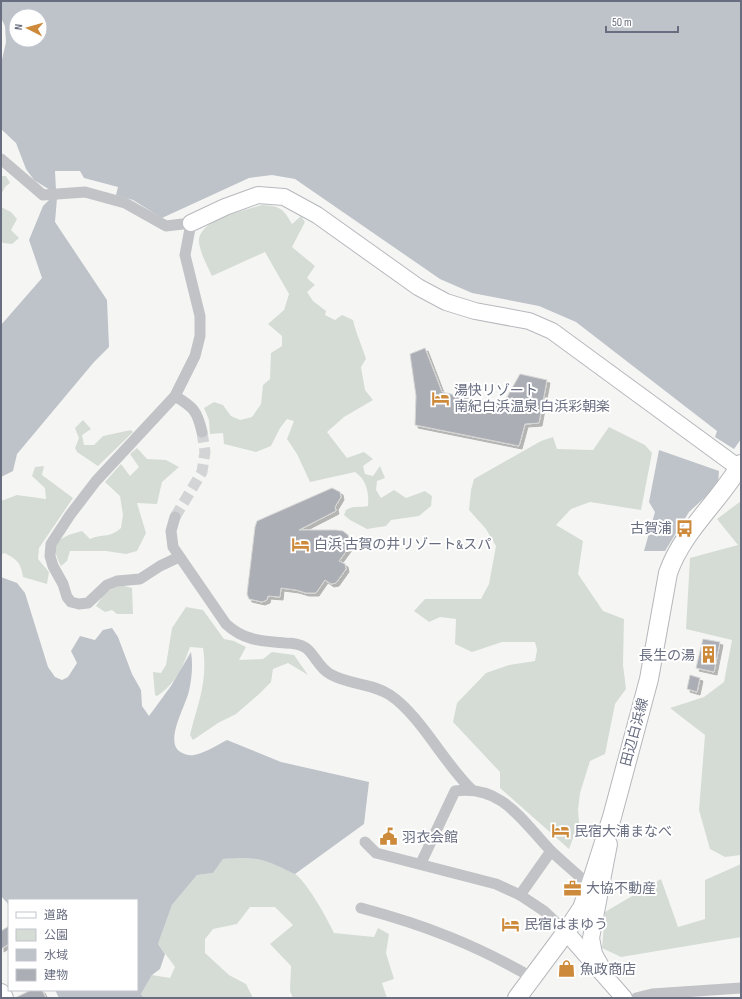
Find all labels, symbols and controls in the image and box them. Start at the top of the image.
north arrow [8,8,48,48]
scale bar [606,8,678,34]
text: 50 m [612,15,632,30]
text: N [12,23,25,31]
place label: 湯快リゾート 南紀白浜温泉 白浜彩朝楽 [454,382,610,415]
hotel icon: 湯快リゾート 南紀白浜温泉 白浜彩朝楽 [431,388,451,408]
bus stop icon: 古賀浦 [675,518,695,538]
place label: 古賀浦 [630,520,672,537]
hotel icon: 白浜 古賀の井リゾート&スパ [291,534,311,554]
place label: 白浜 古賀の井リゾート&スパ [314,536,491,553]
building icon: 長生の湯 [698,645,718,665]
place label: 長生の湯 [639,647,695,664]
street label: 田辺白浜線 [617,696,652,768]
hotel icon: 民宿大浦まなべ [551,821,571,841]
place label: 民宿大浦まなべ [574,823,672,840]
public building icon: 羽衣会館 [379,827,399,847]
place label: 羽衣会館 [402,829,458,846]
office icon: 大協不動産 [563,878,583,898]
place label: 大協不動産 [586,880,656,897]
legend [8,899,138,991]
text: 道路 [44,908,68,923]
hotel icon: 民宿はまゆう [501,914,521,934]
place label: 民宿はまゆう [524,916,608,933]
text: 公園 [44,928,68,943]
text: 水域 [44,948,68,963]
shop icon: 魚政商店 [557,959,577,979]
place label: 魚政商店 [580,961,636,978]
text: 建物 [44,968,68,983]

